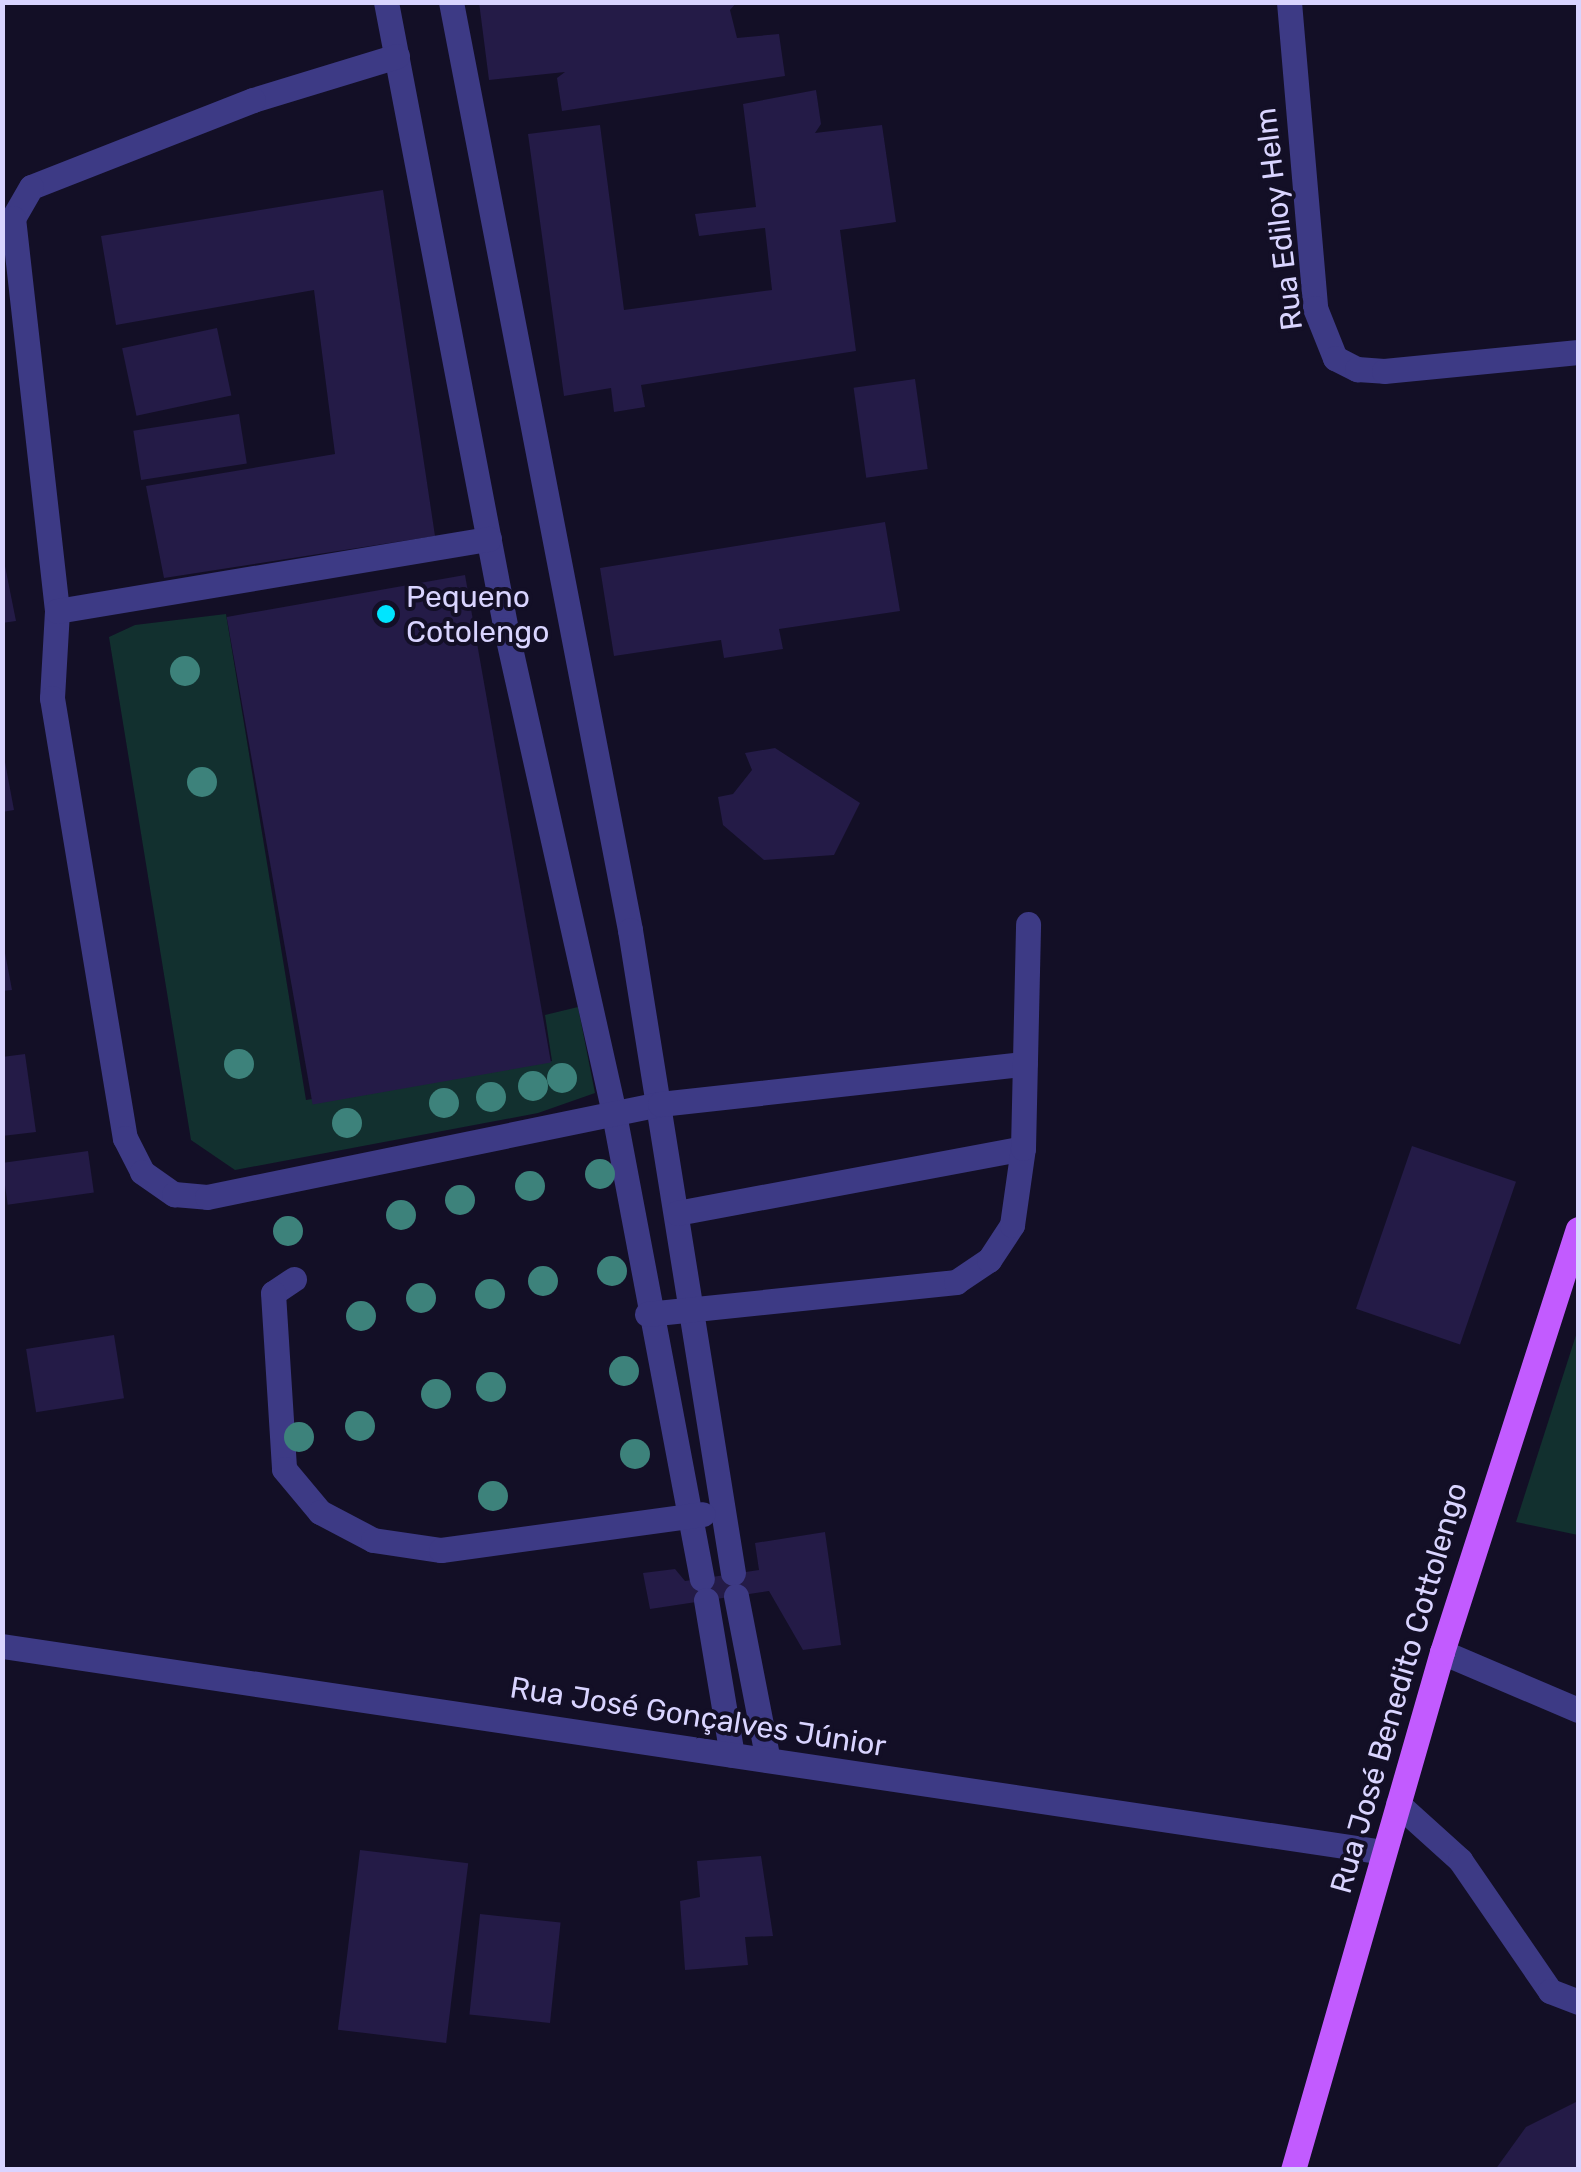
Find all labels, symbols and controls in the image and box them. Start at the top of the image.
street label: Rua Ediloy Helm [1247,105,1311,333]
place label: Pequeno Cotolengo [406,579,549,650]
marker: Pequeno Cotolengo [375,603,397,625]
street label: Rua José Benedito Cottolengo [1323,1478,1475,1898]
street label: Rua José Gonçalves Júnior [507,1669,889,1765]

